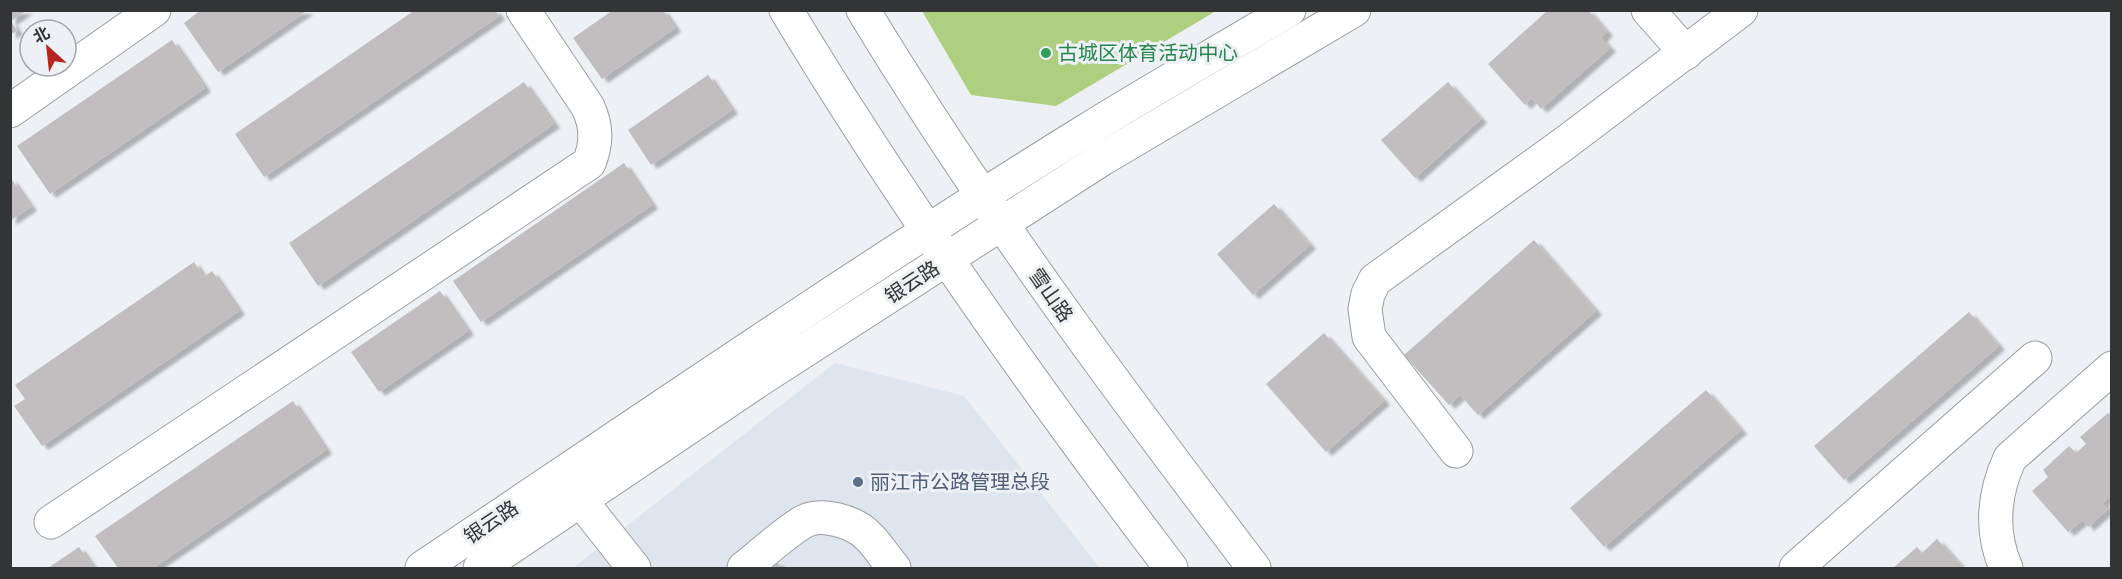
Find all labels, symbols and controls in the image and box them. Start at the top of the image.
north arrow [18,18,78,78]
text: 北 [30,23,53,47]
place label: 古城区体育活动中心 [1058,41,1238,65]
marker: 古城区体育活动中心 [1039,46,1053,60]
street label: 银云路 [880,256,944,308]
street label: 雪山路 [1024,264,1078,326]
place label: 丽江市公路管理总段 [870,470,1050,494]
marker: 丽江市公路管理总段 [851,475,865,489]
street label: 银云路 [459,495,523,549]

